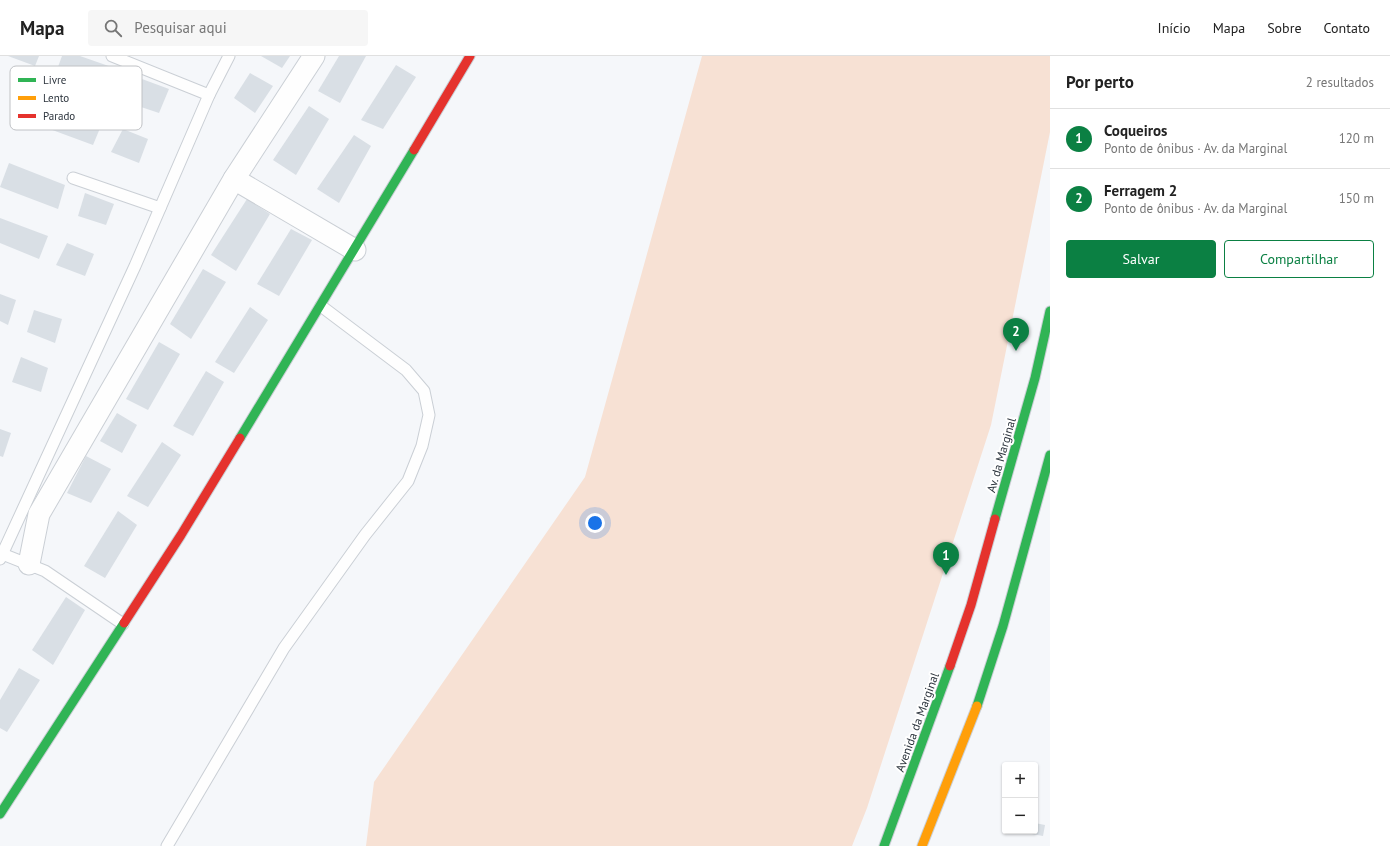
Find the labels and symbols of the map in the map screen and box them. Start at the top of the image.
legend [10,66,142,130]
text: Livre [43,73,67,87]
text: Lento [43,91,69,105]
text: Parado [43,109,75,123]
pin: 2 [1003,318,1029,351]
street label: Av. da Marginal [983,415,1019,494]
your location [585,513,605,533]
pin: 1 [933,542,959,575]
street label: Avenida da Marginal [892,670,942,774]

